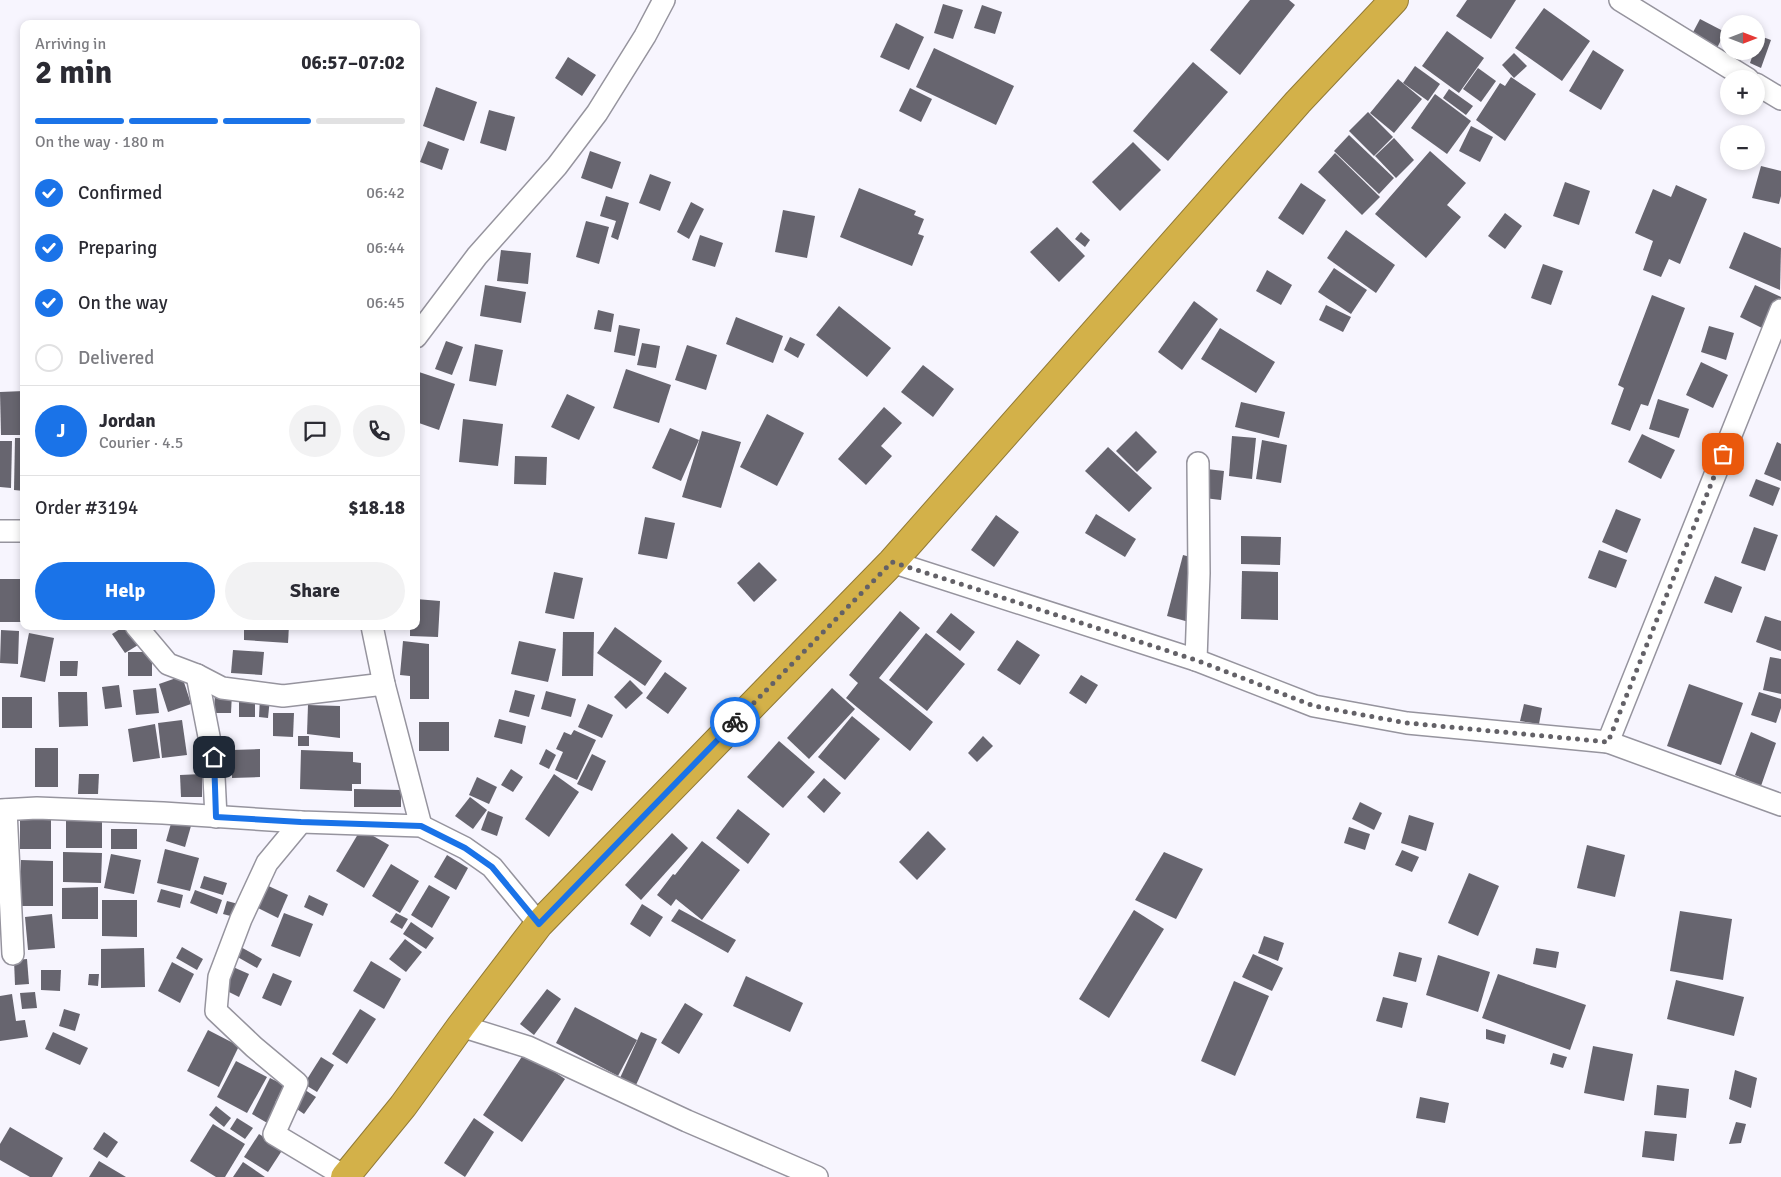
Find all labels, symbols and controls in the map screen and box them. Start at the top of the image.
north arrow [1720,15,1765,60]
map controls [1720,15,1765,170]
text: Arriving in [35,34,106,54]
text: 06:57–07:02 [301,51,405,75]
text: 2 min [35,53,112,92]
button: + [1720,70,1765,115]
button: − [1720,125,1765,170]
text: On the way · 180 m [35,132,165,152]
icon: check [35,179,63,207]
text: Confirmed [78,181,162,205]
text: 06:42 [366,183,405,203]
icon: check [35,234,63,262]
text: Preparing [78,236,157,260]
text: 06:44 [366,238,405,258]
icon: check [35,289,63,317]
text: On the way [78,291,168,315]
text: 06:45 [366,293,405,313]
text: Delivered [78,346,154,370]
button: chat [289,405,341,457]
button: phone [353,405,405,457]
text: Jordan [99,409,156,433]
text: J [57,419,65,443]
text: Courier · 4.5 [99,433,183,453]
pin [1702,433,1744,475]
icon: bag [1709,440,1737,468]
text: Order #3194 [35,496,138,520]
text: $18.18 [348,496,405,520]
button: Help [35,562,215,620]
button: Share [225,562,405,620]
courier [710,697,760,747]
icon: bike [721,708,749,736]
pin [193,736,235,778]
icon: home [200,743,228,771]

